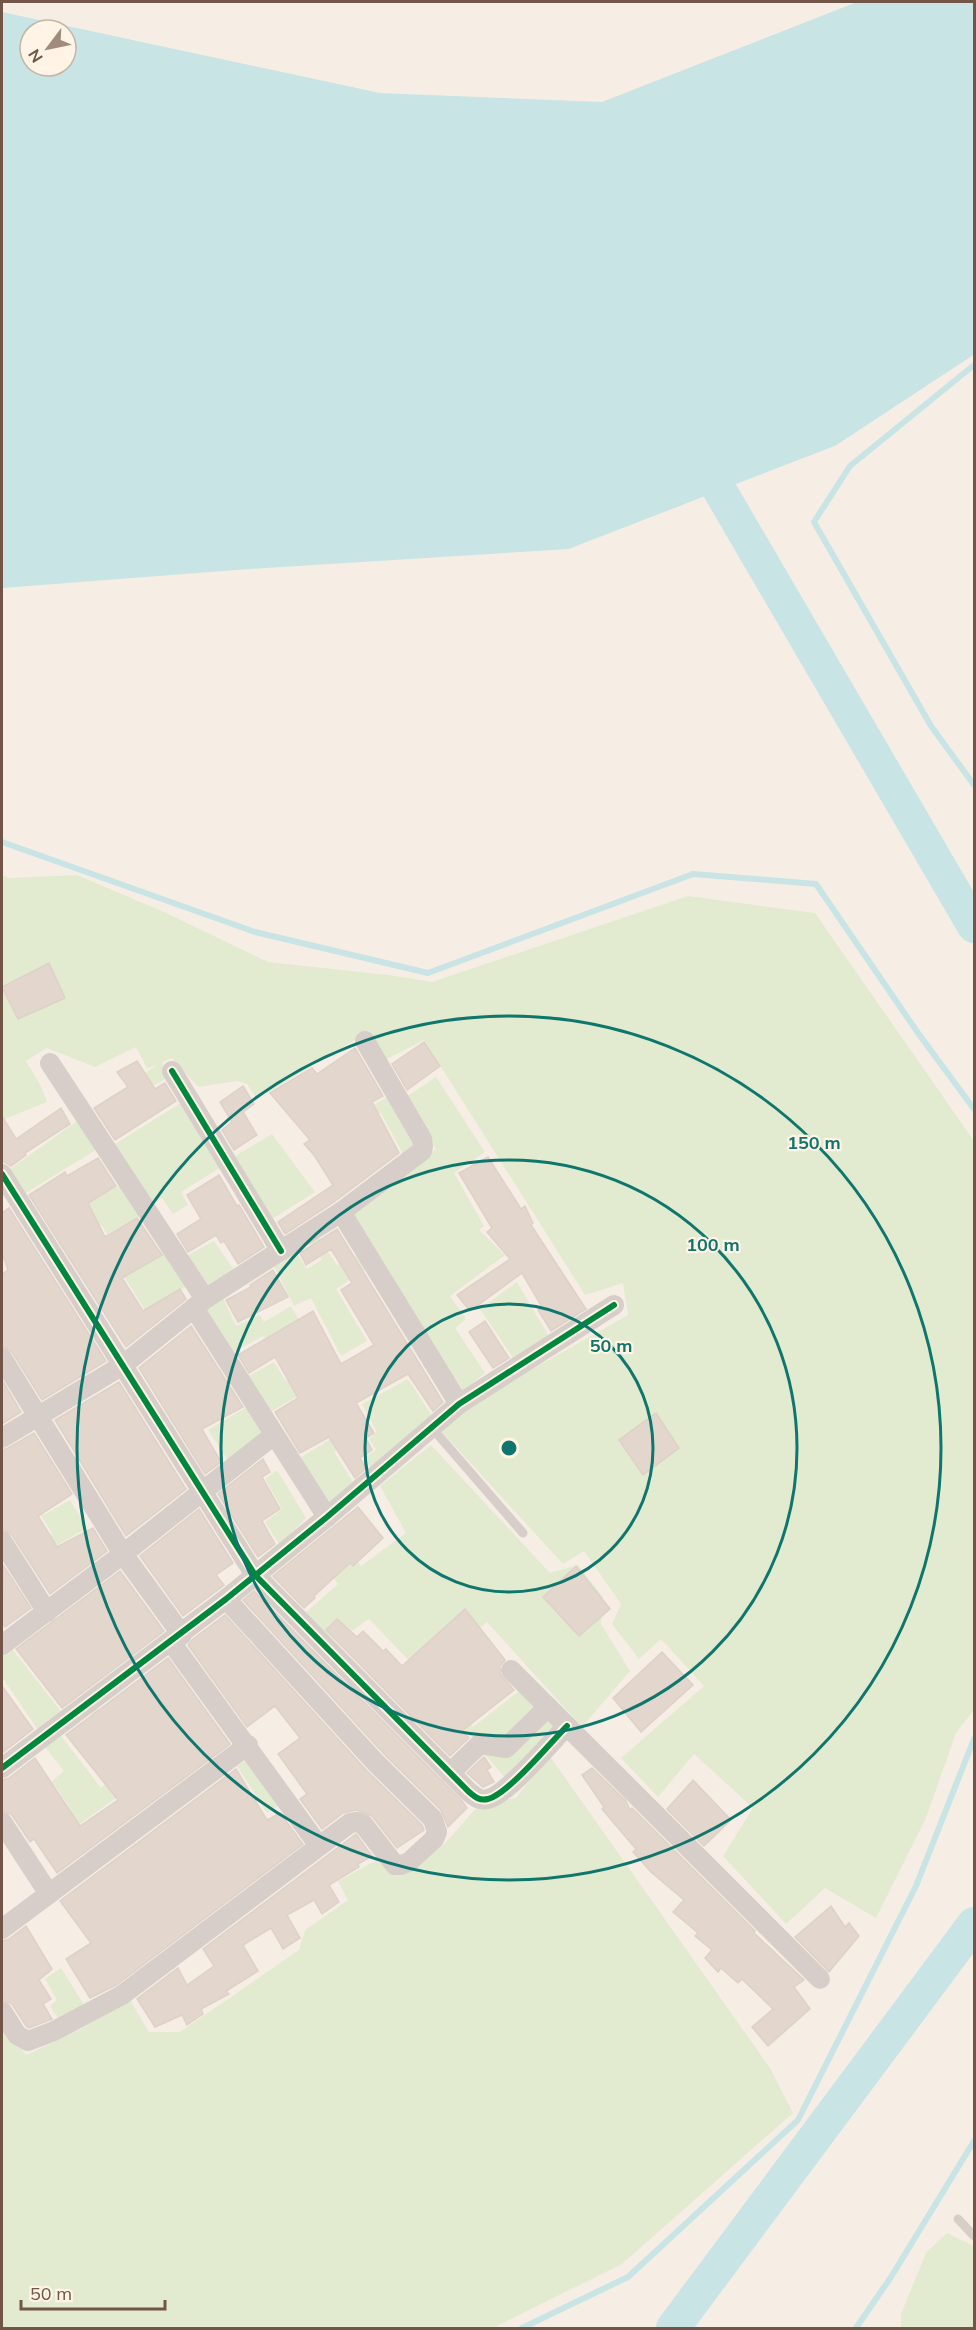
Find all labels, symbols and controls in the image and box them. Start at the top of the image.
north arrow [18,18,78,78]
text: N [24,46,47,66]
text: 150 m [787,1131,841,1154]
text: 100 m [686,1233,740,1256]
text: 50 m [590,1334,632,1357]
centre of rings [499,1438,519,1458]
scale bar [21,2273,165,2311]
text: 50 m [30,2282,72,2305]

